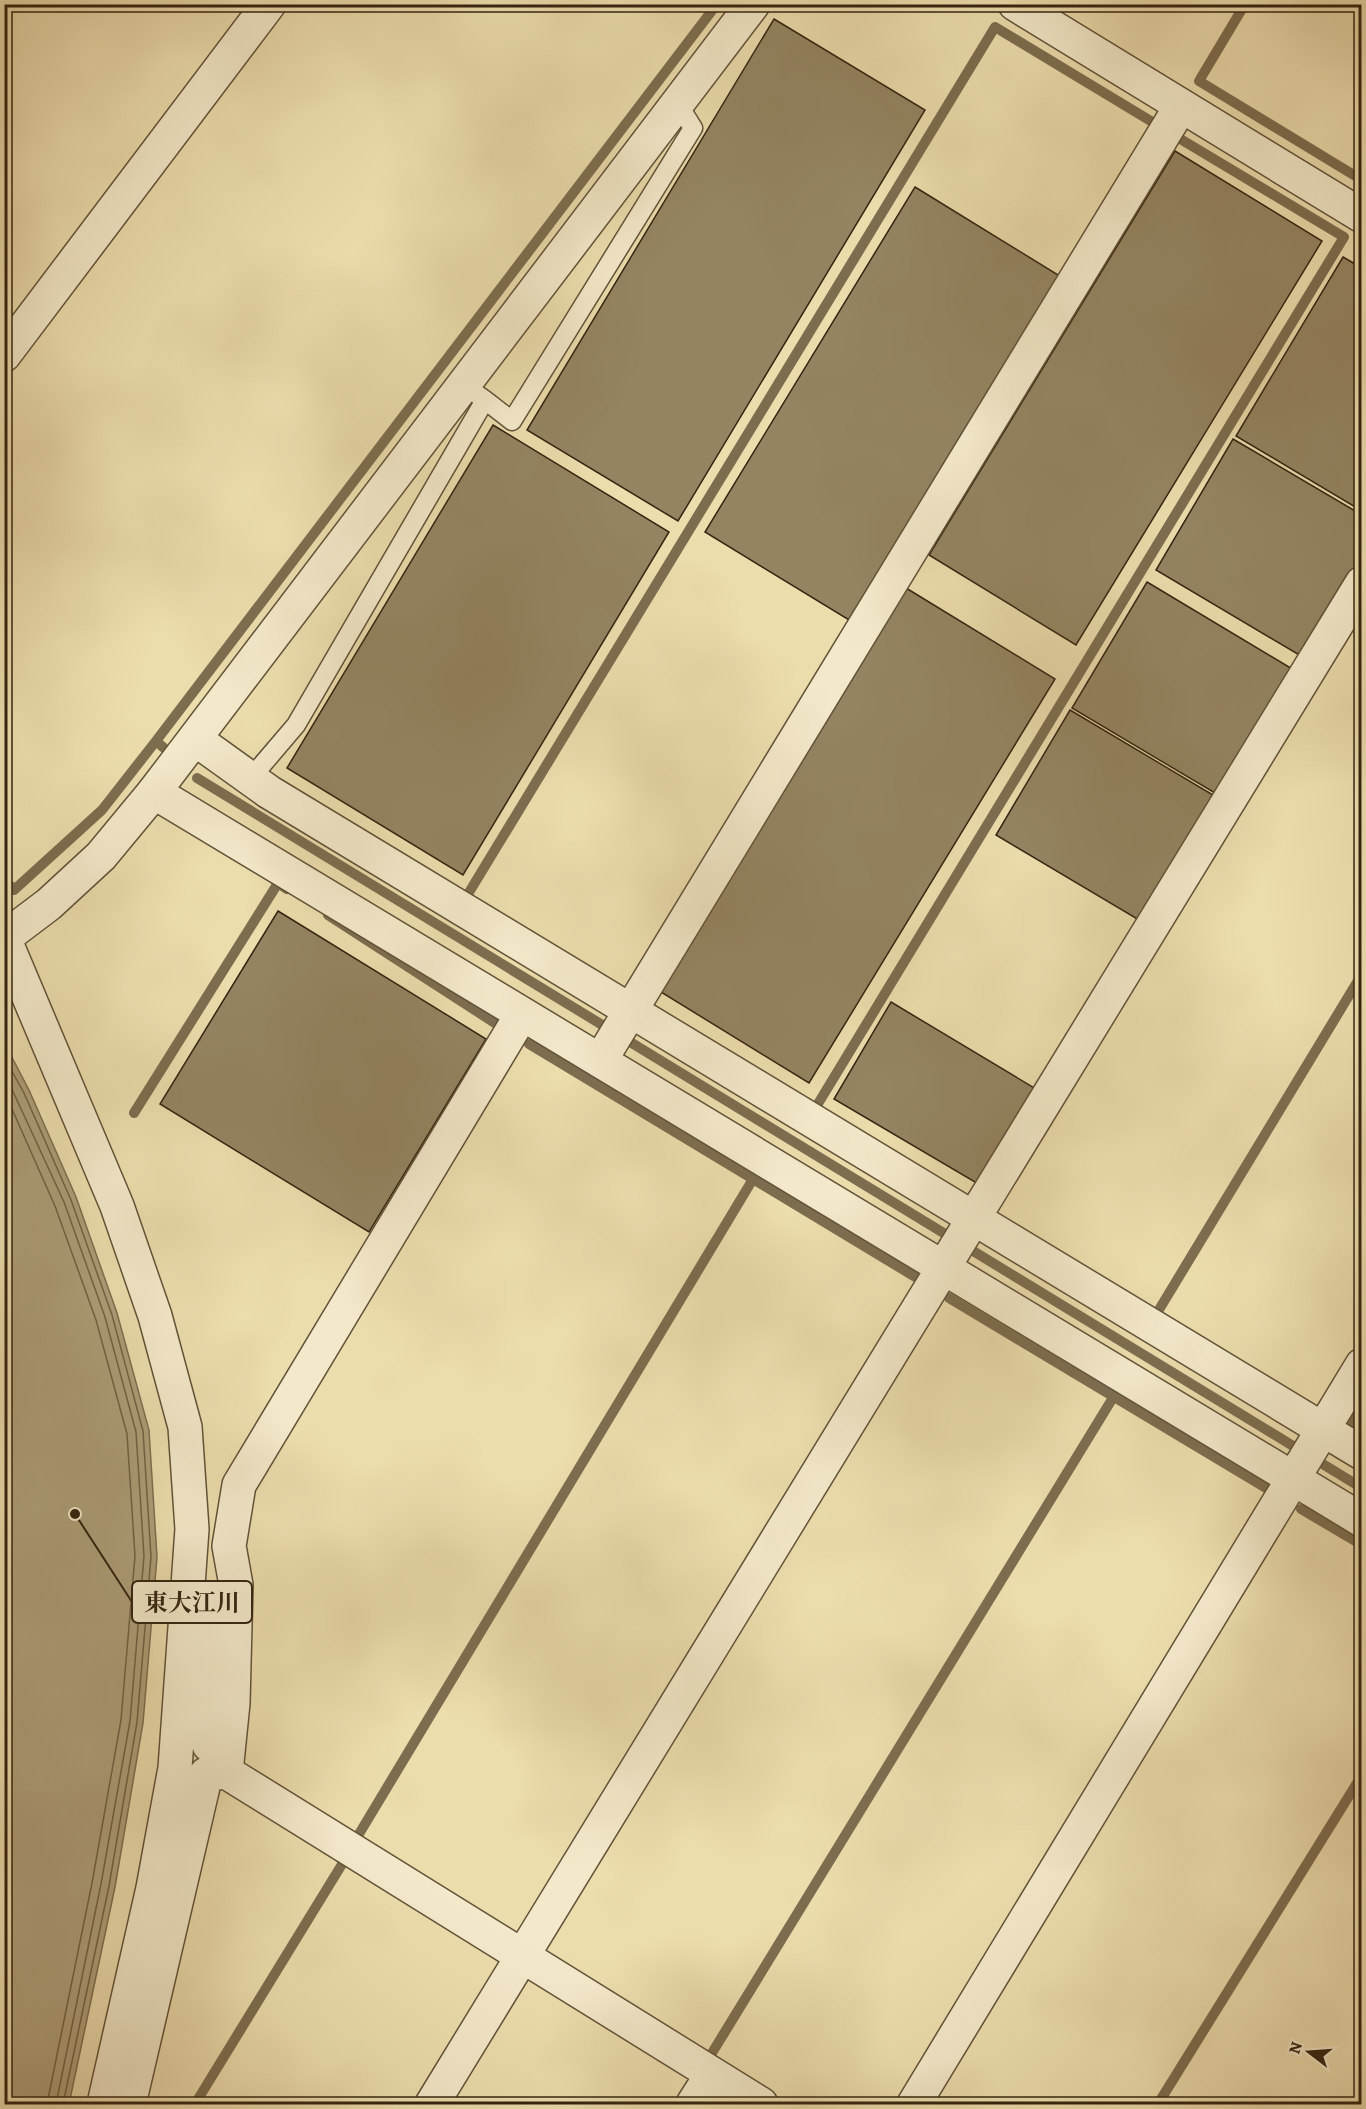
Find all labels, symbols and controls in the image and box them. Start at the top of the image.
callout: 東大江川 [132,1581,252,1623]
text: 東大江川 [144,1587,240,1619]
north arrow [1279,2022,1339,2082]
text: N [1283,2039,1308,2057]

